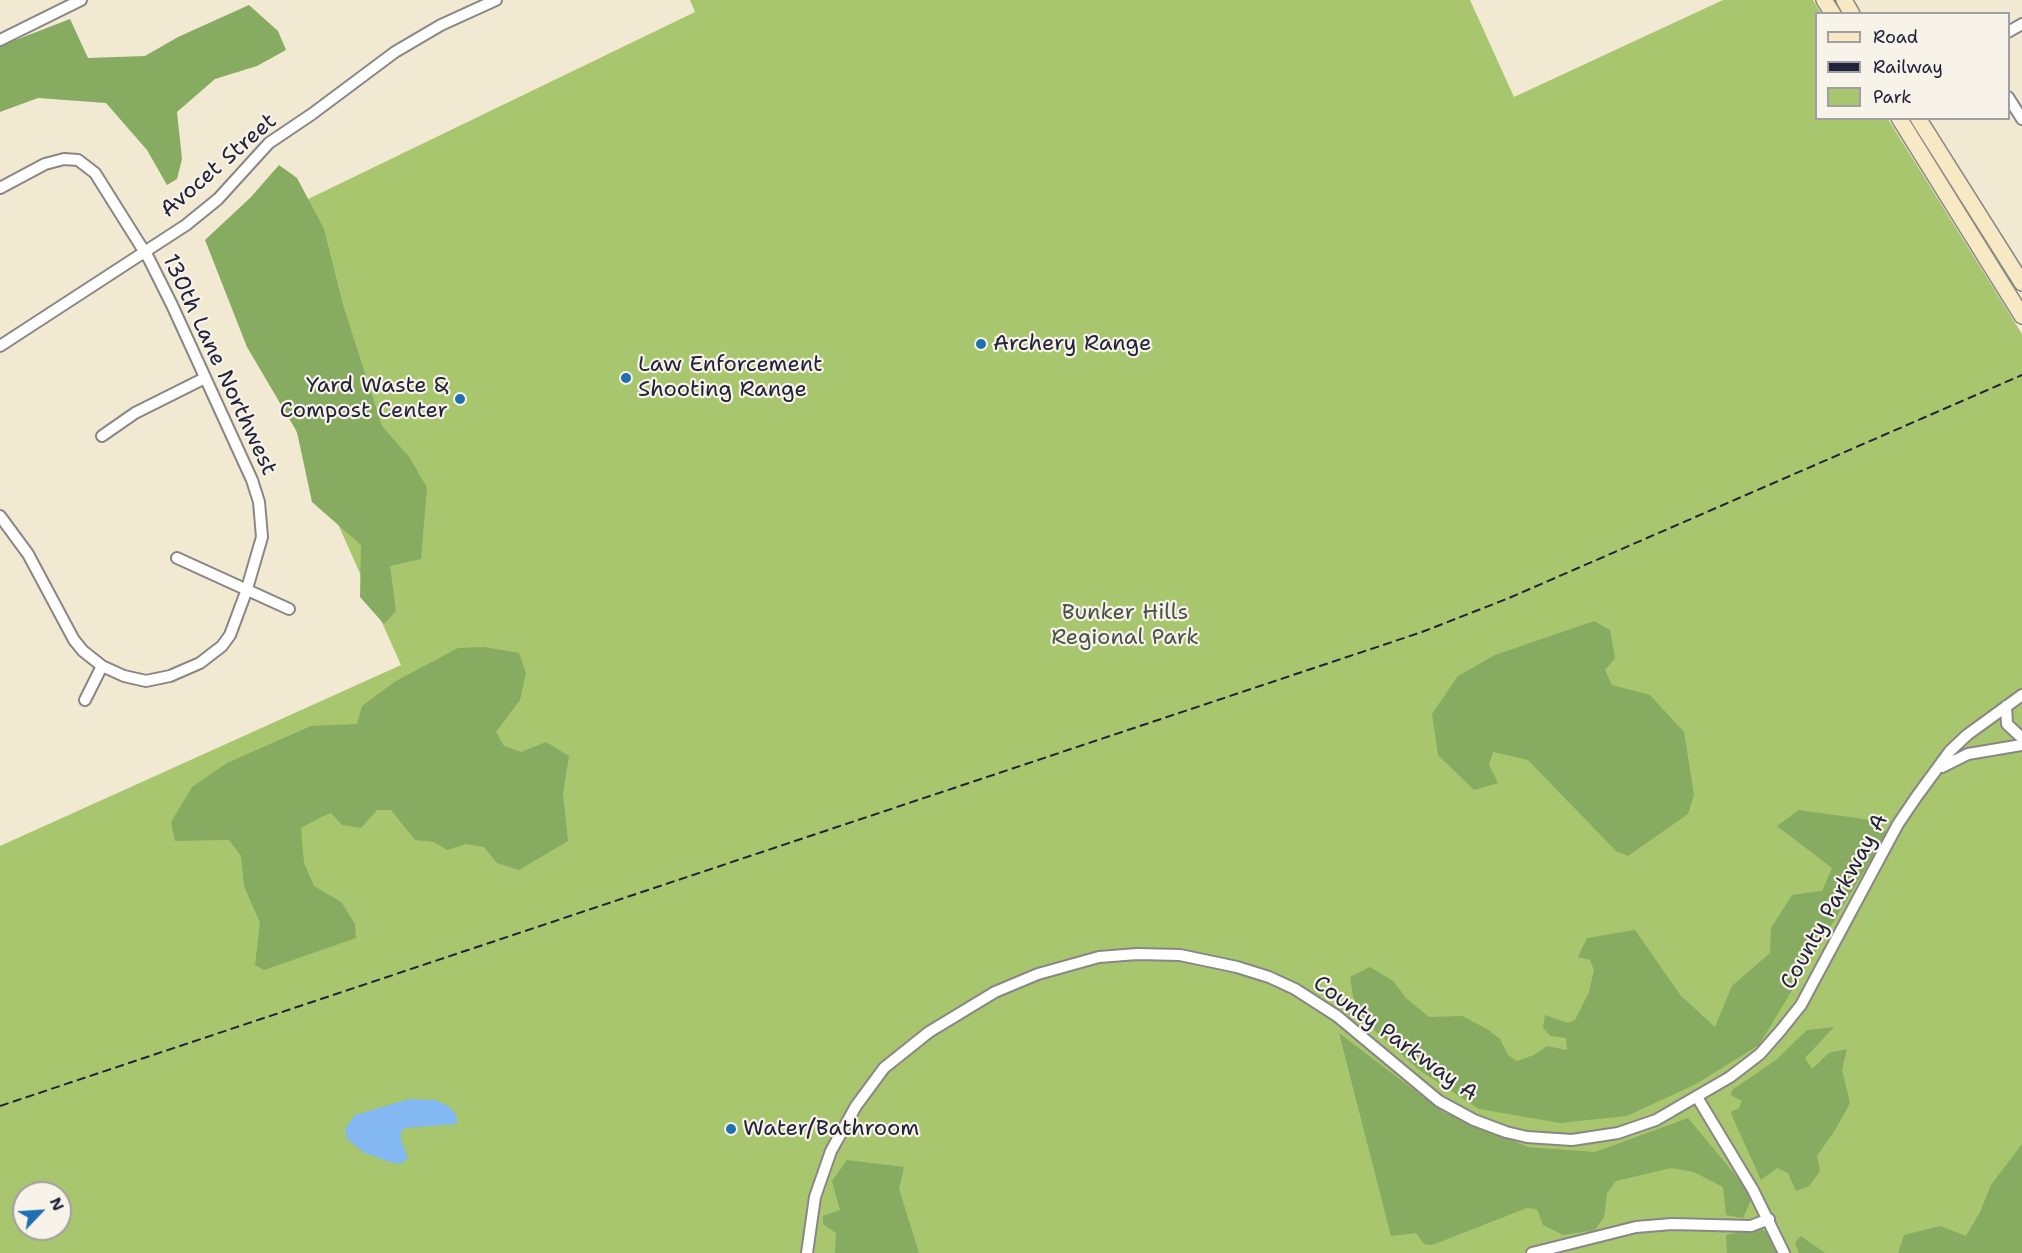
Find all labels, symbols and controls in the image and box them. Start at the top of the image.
legend [1815,12,2010,120]
text: Road [1873,25,1918,49]
text: Railway [1873,55,1943,79]
text: Park [1873,85,1912,109]
street label: Avocet Street [156,108,282,224]
street label: 130th Lane Northwest [156,250,282,480]
place label: Archery Range [993,331,1151,357]
marker: Archery Range [974,337,988,351]
place label: Law Enforcement Shooting Range [638,352,823,404]
marker: Law Enforcement Shooting Range [619,371,633,385]
place label: Yard Waste & Compost Center [280,373,448,424]
marker: Yard Waste & Compost Center [453,392,467,406]
park label: Bunker Hills Regional Park [1051,600,1199,652]
street label: County Parkway A [1776,810,1894,994]
street label: County Parkway A [1308,971,1482,1107]
place label: Water/Bathroom [743,1116,919,1142]
marker: Water/Bathroom [724,1122,738,1136]
north arrow [12,1181,72,1241]
text: N [45,1194,69,1214]

